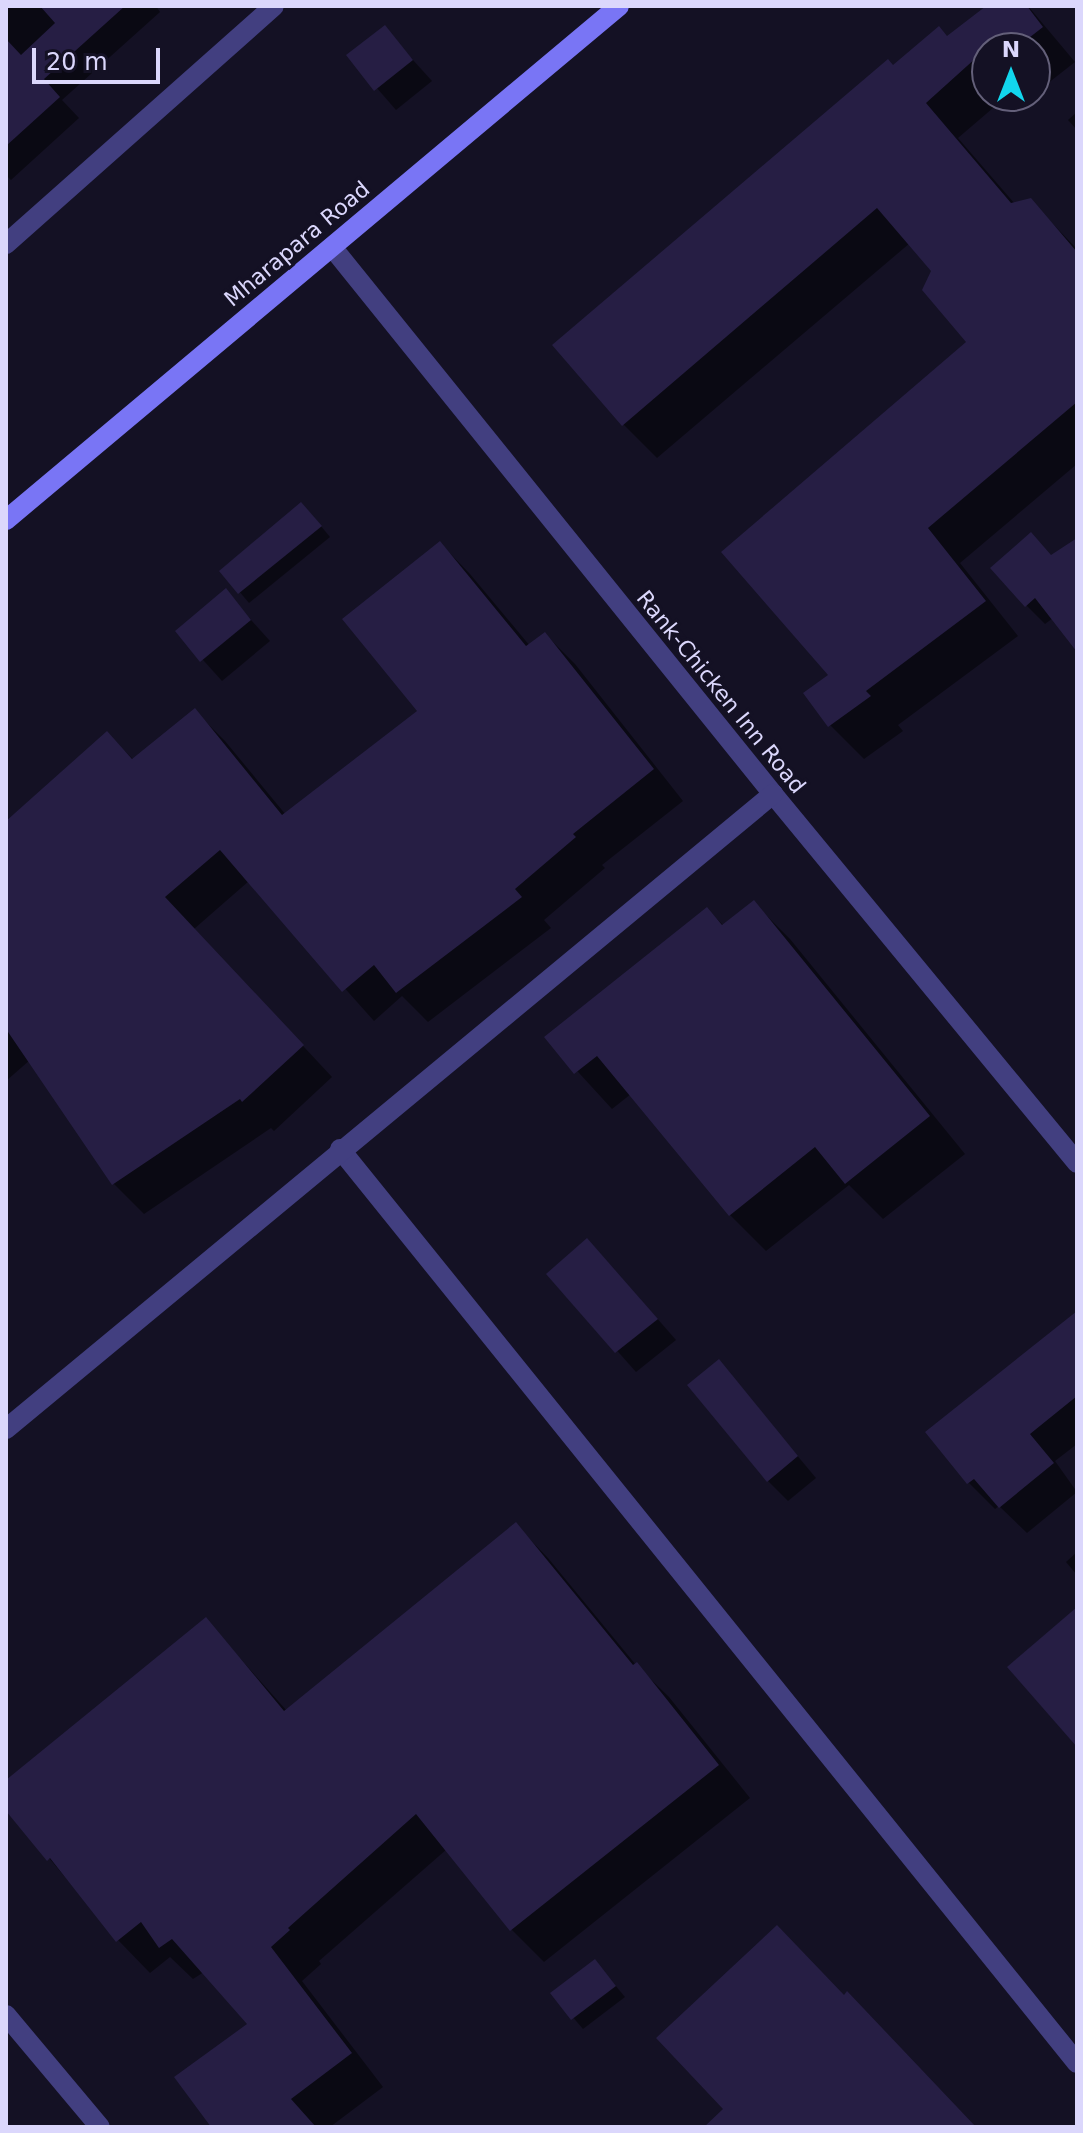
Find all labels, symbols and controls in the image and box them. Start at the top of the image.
scale bar [36,32,164,82]
north arrow [971,32,1051,112]
text: N [1002,37,1020,62]
text: 20 m [46,48,108,76]
street label: Mharapara Road [219,176,375,312]
street label: Rank-Chicken Inn Road [631,585,811,799]

